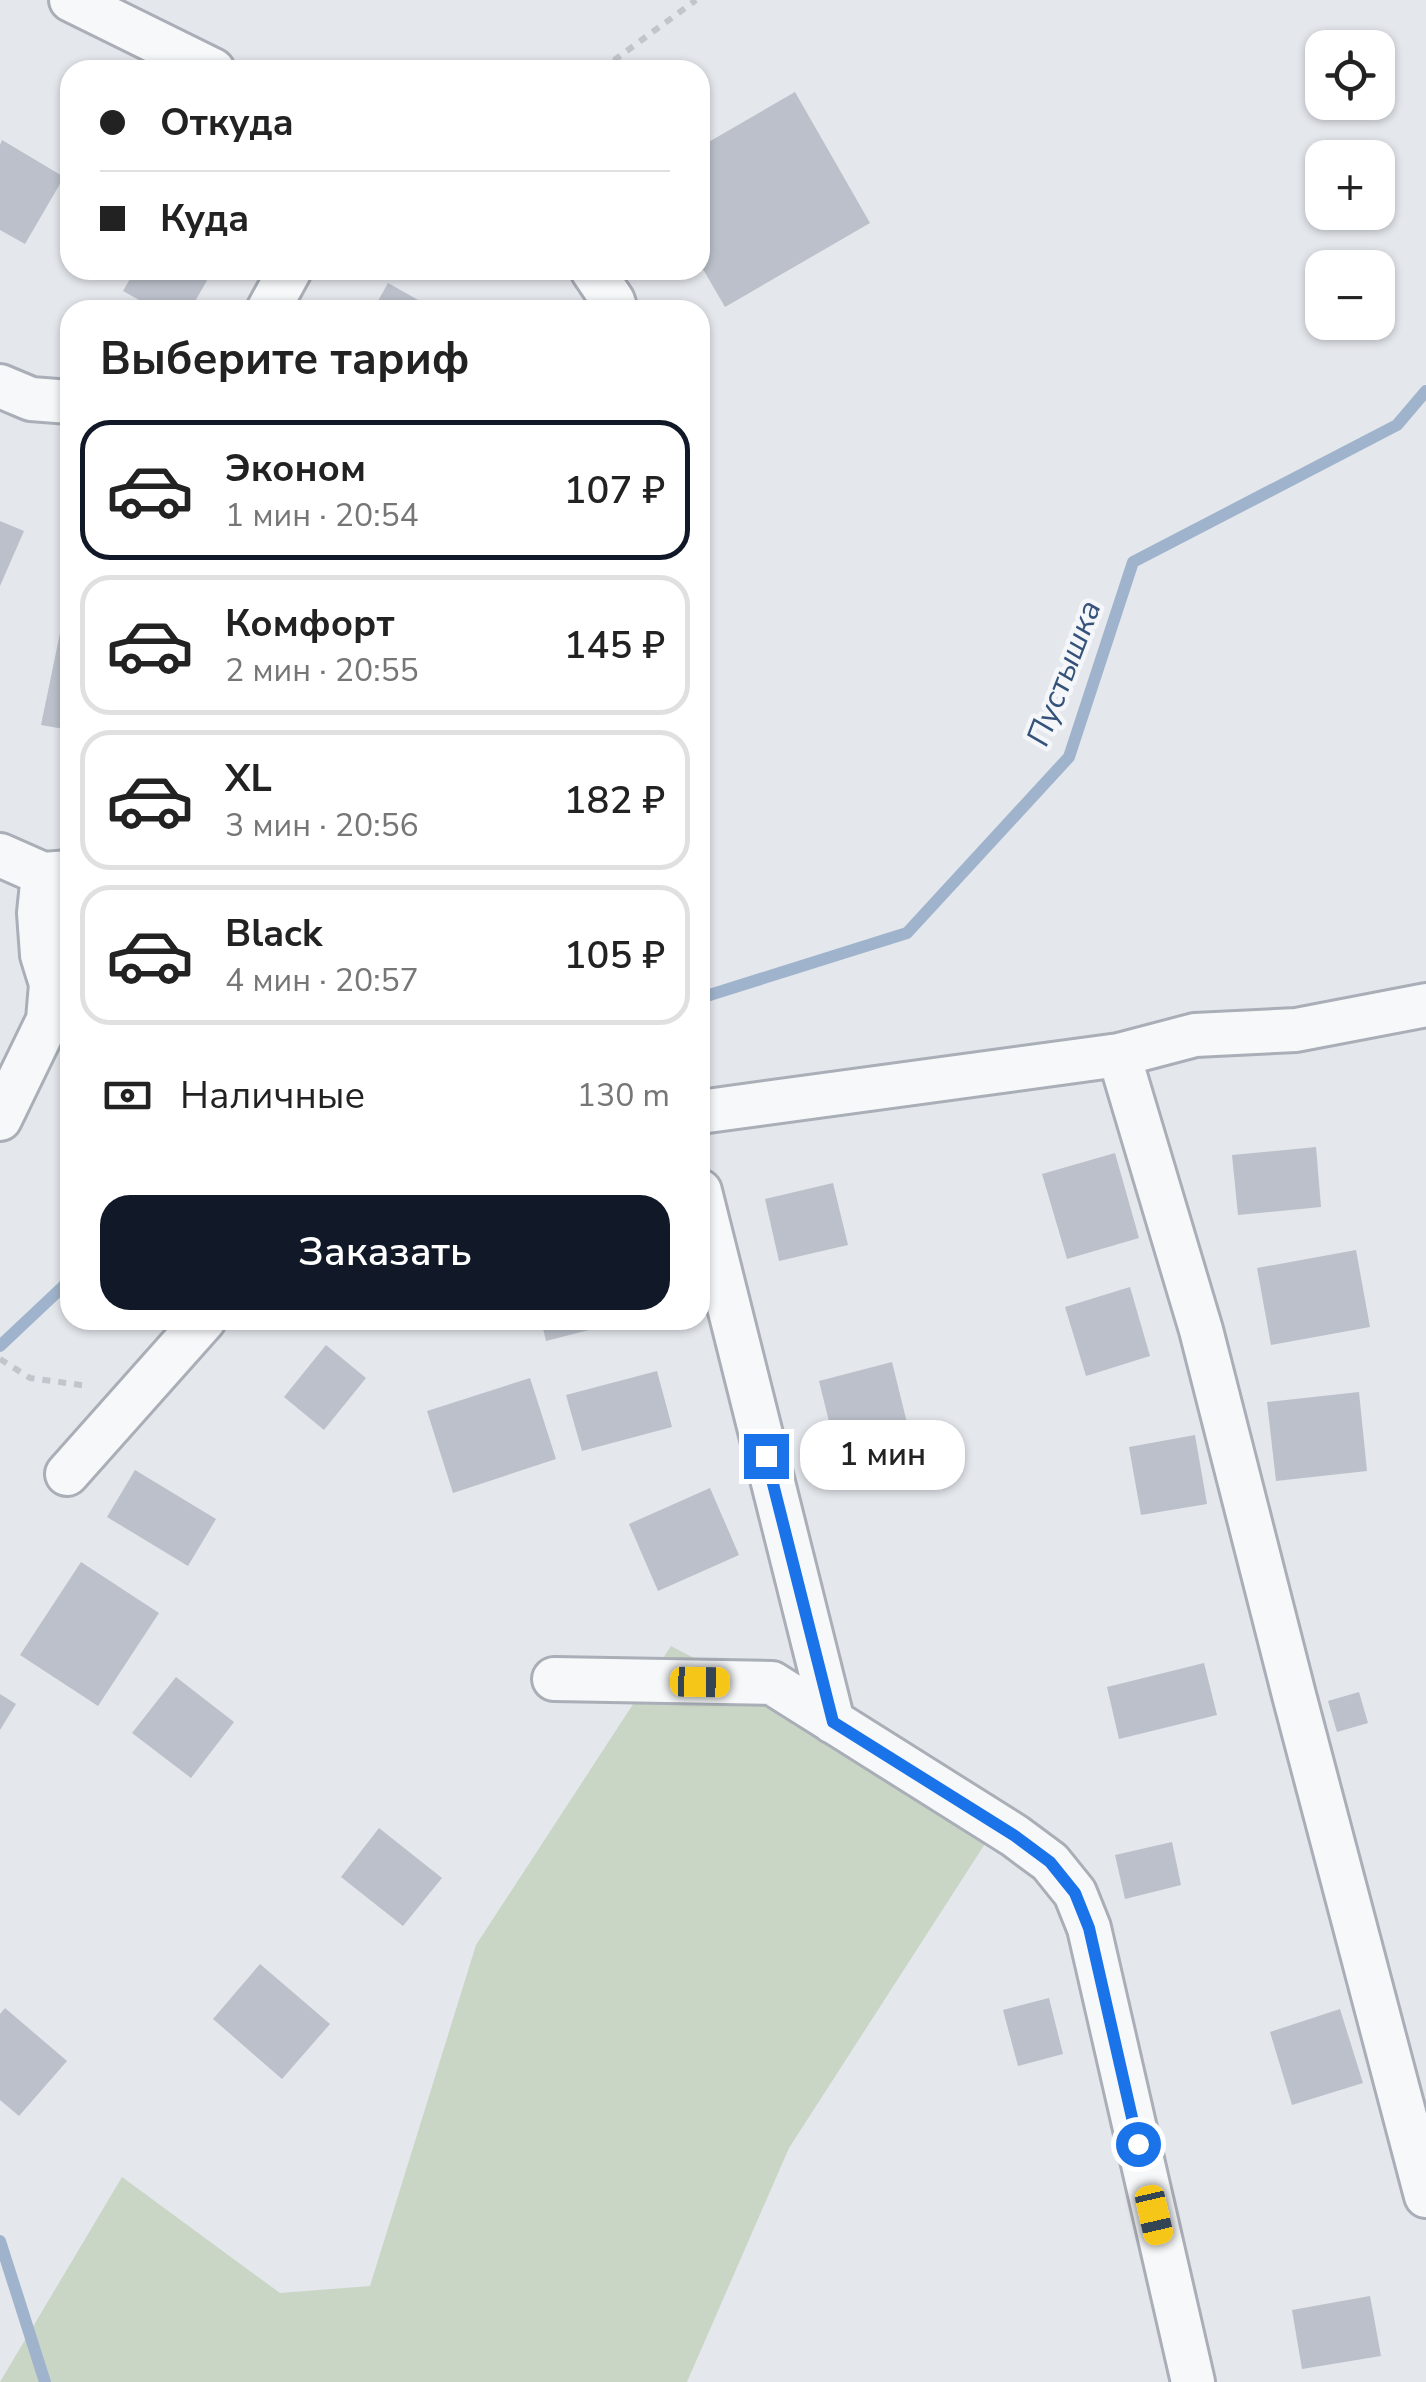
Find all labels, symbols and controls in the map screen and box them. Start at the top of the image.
map controls [1305,30,1395,340]
button: locate [1305,30,1395,120]
text: Откуда [160,97,294,148]
button: + [1305,140,1395,230]
text: Куда [160,193,249,244]
button: − [1305,250,1395,340]
text: Выберите тариф [100,329,470,390]
text: Эконом [225,443,366,494]
icon: car [105,445,195,535]
text: 107 ₽ [564,465,665,516]
text: 1 мин · 20:54 [225,494,419,537]
water label: Пустышка [1016,594,1112,752]
text: Комфорт [225,598,394,649]
icon: car [105,600,195,690]
text: 145 ₽ [564,620,665,671]
text: 2 мин · 20:55 [225,649,419,692]
text: XL [225,753,272,804]
icon: car [105,755,195,845]
text: 182 ₽ [564,775,665,826]
text: 3 мин · 20:56 [225,804,419,847]
text: Black [225,908,322,959]
icon: car [105,910,195,1000]
text: 105 ₽ [564,930,665,981]
text: 4 мин · 20:57 [225,959,419,1002]
icon: cash [100,1068,155,1123]
text: Наличные [180,1070,365,1121]
text: 130 m [577,1074,670,1117]
button: Заказать [100,1195,670,1310]
callout: 1 мин [801,1421,966,1491]
text: 1 мин [839,1433,926,1476]
route end [744,1434,789,1479]
car [670,1666,730,1698]
route start [1116,2122,1161,2167]
car [1133,2182,1175,2248]

